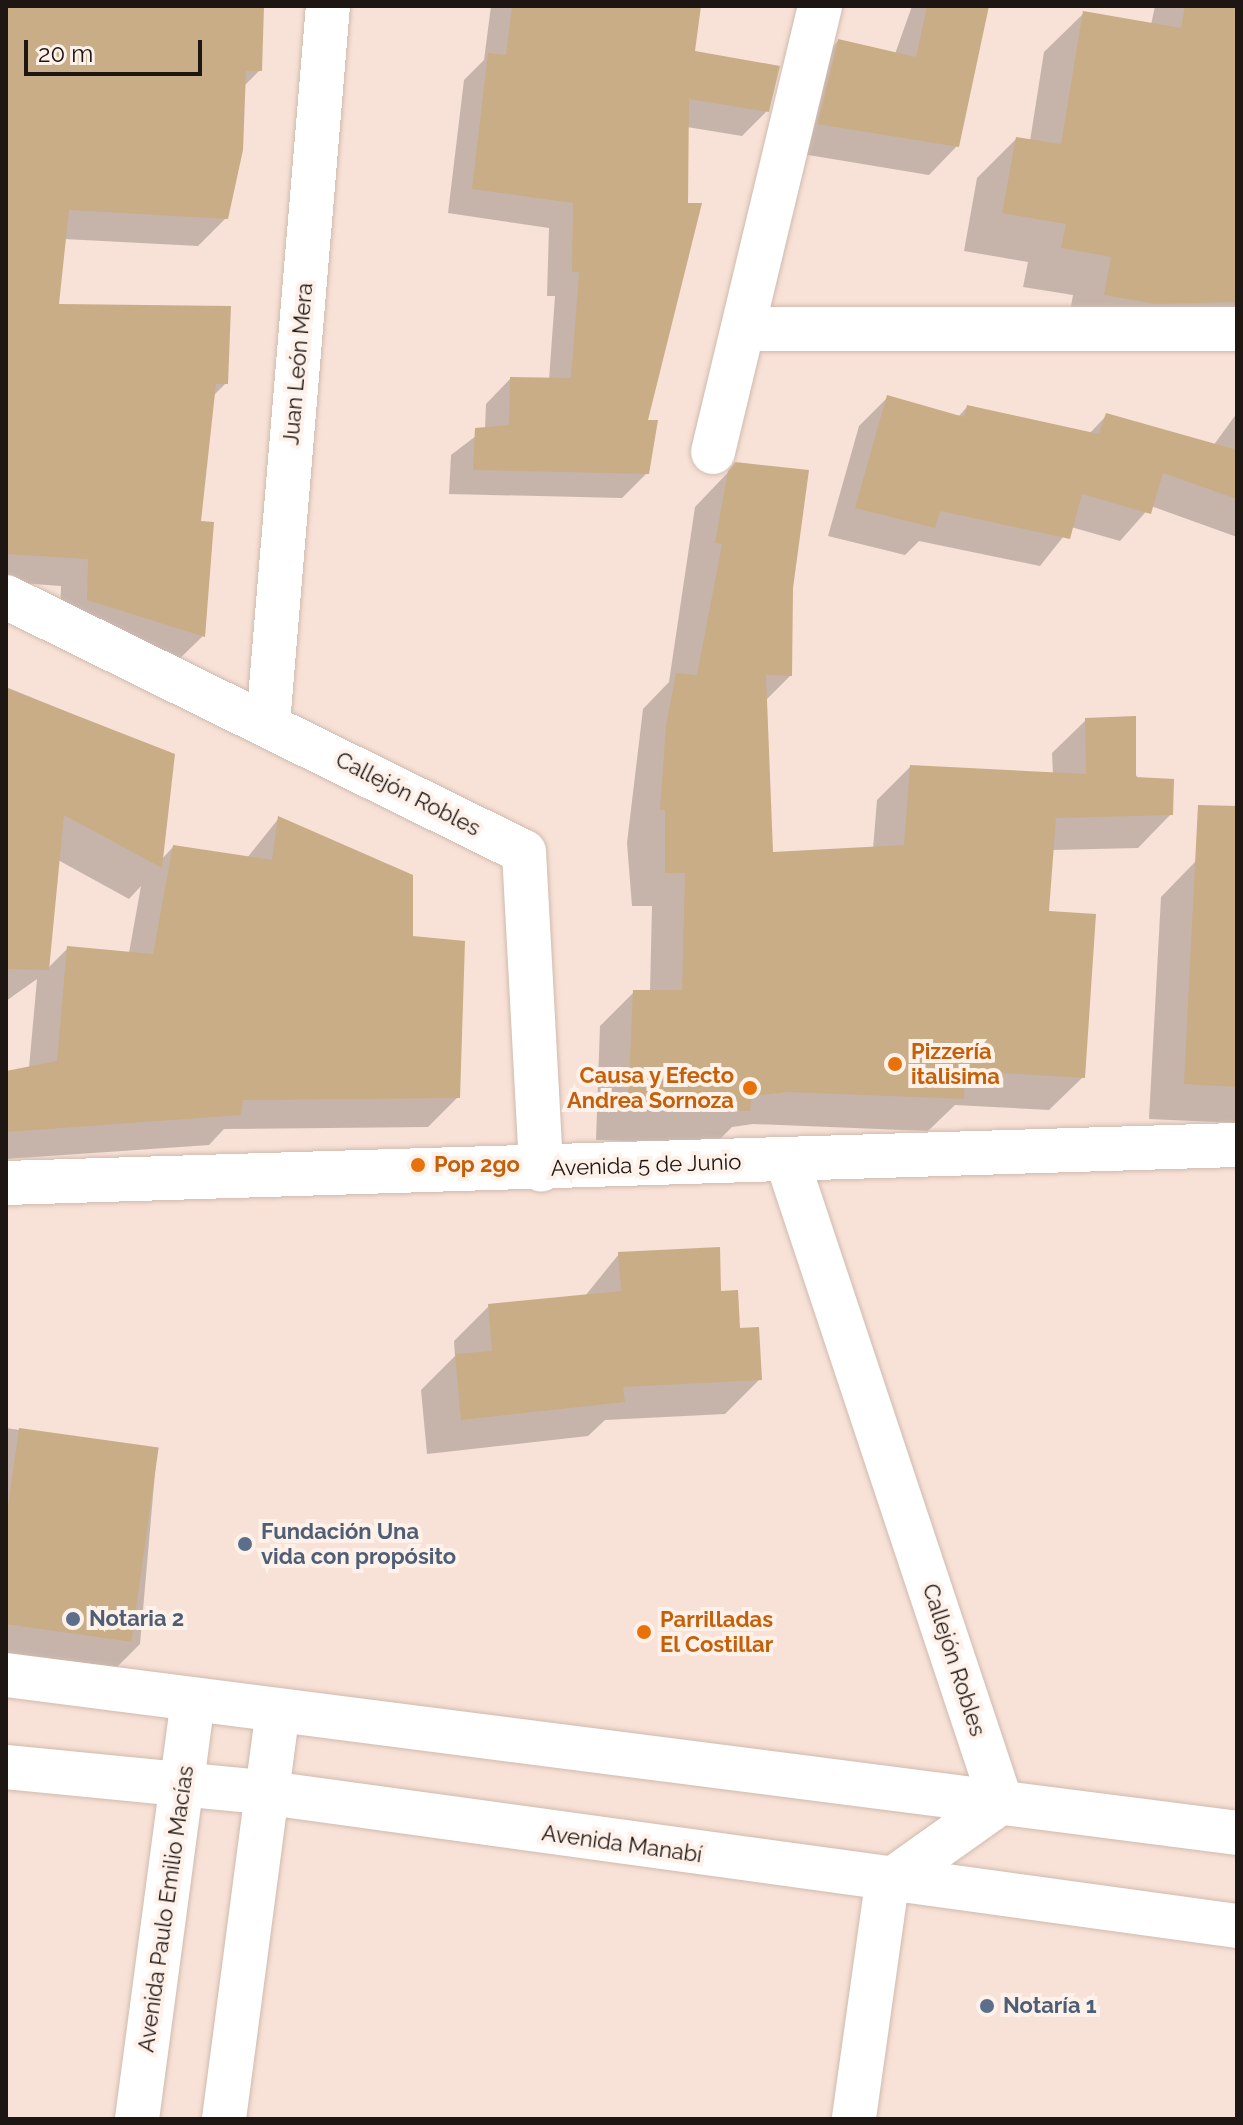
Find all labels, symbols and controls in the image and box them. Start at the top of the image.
scale bar [28,24,206,74]
text: 20 m [38,39,93,68]
street label: Juan León Mera [278,282,318,446]
street label: Callejón Robles [331,746,485,842]
place label: Pizzería italisima [911,1038,1000,1090]
marker: Pizzería italisima [886,1055,904,1073]
place label: Causa y Efecto Andrea Sornoza [567,1062,734,1114]
marker: Causa y Efecto Andrea Sornoza [741,1079,759,1097]
street label: Avenida 5 de Junio [550,1148,742,1182]
place label: Pop 2go [434,1152,520,1178]
marker: Pop 2go [409,1156,427,1174]
place label: Fundación Una vida con propósito [261,1518,456,1570]
marker: Fundación Una vida con propósito [236,1535,254,1553]
street label: Callejón Robles [917,1580,991,1740]
place label: Notaria 2 [89,1606,184,1632]
place label: Parrilladas El Costillar [660,1606,774,1658]
marker: Notaria 2 [64,1610,82,1628]
marker: Parrilladas El Costillar [635,1623,653,1641]
street label: Avenida Paulo Emilio Macías [133,1764,199,2054]
street label: Avenida Manabí [540,1820,704,1868]
place label: Notaría 1 [1003,1993,1097,2019]
marker: Notaría 1 [978,1997,996,2015]

